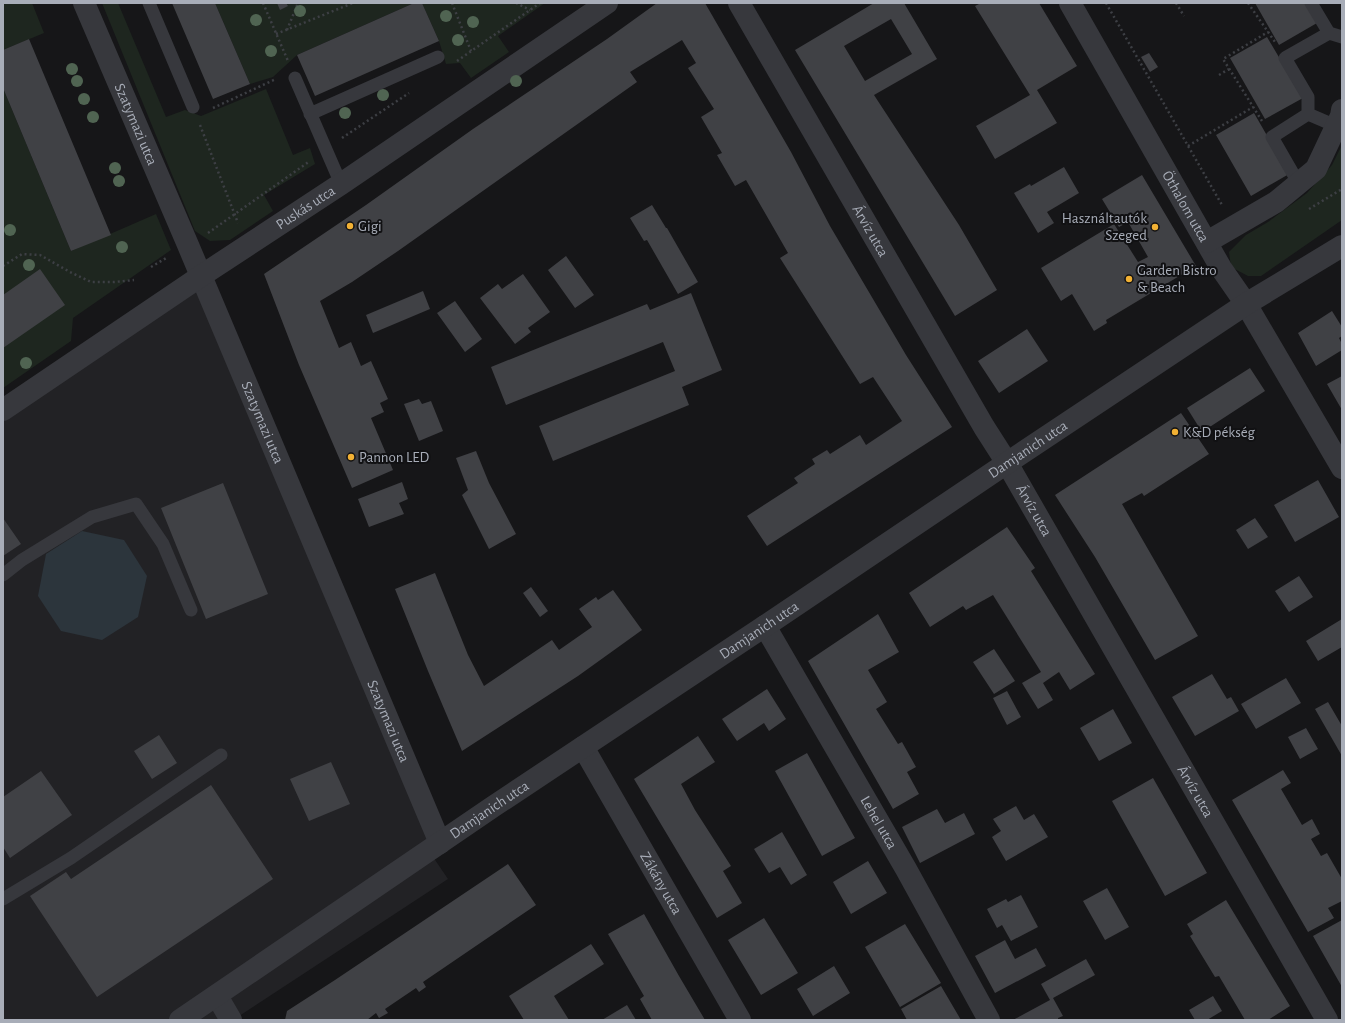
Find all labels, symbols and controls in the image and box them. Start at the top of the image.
street label: Szatymazi utca [112,81,160,167]
street label: Öthalom utca [1160,167,1212,245]
street label: Puskás utca [273,183,338,232]
street label: Árvíz utca [850,201,891,259]
place label: Használtautók Szeged [1062,211,1147,243]
place label: Gigi [358,219,382,234]
marker: Gigi [345,221,355,231]
marker: Használtautók Szeged [1150,222,1160,232]
place label: Garden Bistro & Beach [1137,263,1217,295]
marker: Garden Bistro & Beach [1124,274,1134,284]
street label: Szatymazi utca [239,379,287,466]
street label: Damjanich utca [986,418,1070,481]
place label: K&D pékség [1183,425,1255,440]
marker: K&D pékség [1170,427,1180,437]
place label: Pannon LED [359,450,429,465]
marker: Pannon LED [346,452,356,462]
street label: Árvíz utca [1013,481,1055,539]
street label: Damjanich utca [717,598,801,662]
street label: Szatymazi utca [365,678,413,764]
street label: Árvíz utca [1175,762,1216,820]
street label: Damjanich utca [447,778,531,841]
street label: Lehel utca [858,793,900,852]
street label: Zákány utca [637,849,685,917]

